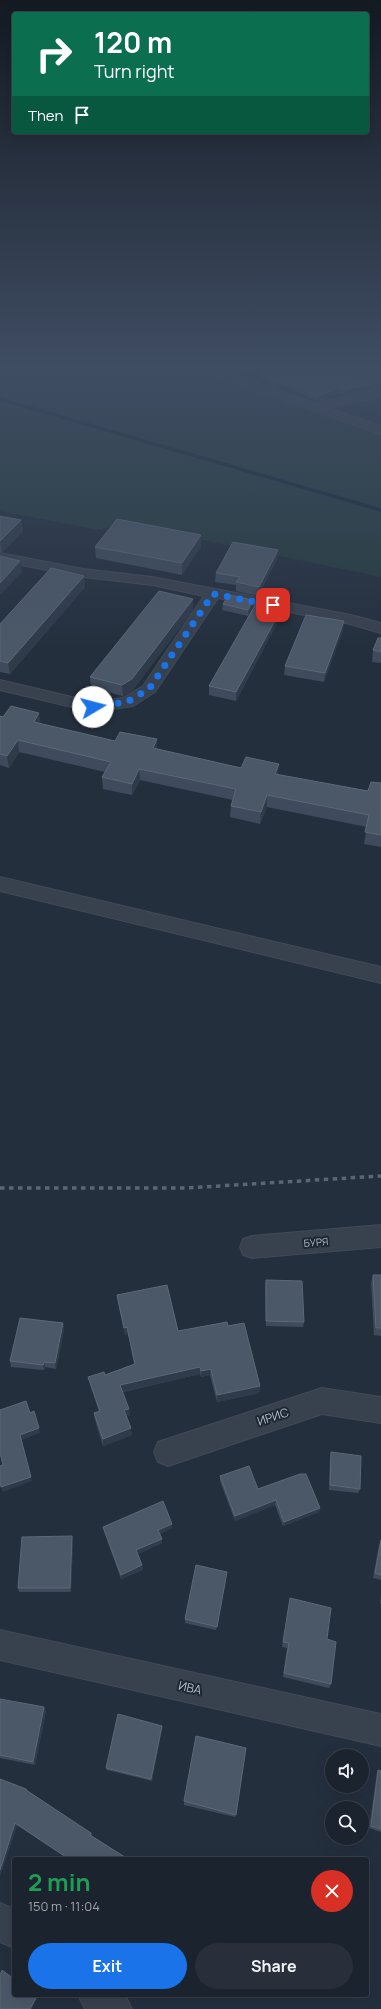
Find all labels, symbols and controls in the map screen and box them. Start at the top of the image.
text: 120 m [94,23,172,61]
icon: right [28,28,80,80]
text: Turn right [94,59,175,83]
icon: arrive [71,104,93,126]
text: Then [28,105,63,126]
pin [256,588,290,622]
icon: arrive [262,594,284,616]
position arrow [72,686,114,728]
street label: БУРЯ [303,1234,329,1250]
street label: ИРИС [255,1403,291,1430]
street label: ИВА [177,1677,204,1698]
map controls [325,1749,369,1845]
button: sound [325,1749,369,1793]
button: search [325,1801,369,1845]
text: 2 min [28,1865,90,1898]
button: close [311,1870,353,1912]
text: 150 m · 11:04 [28,1897,100,1915]
button: Exit [28,1943,187,1989]
button: Share [195,1943,353,1989]

